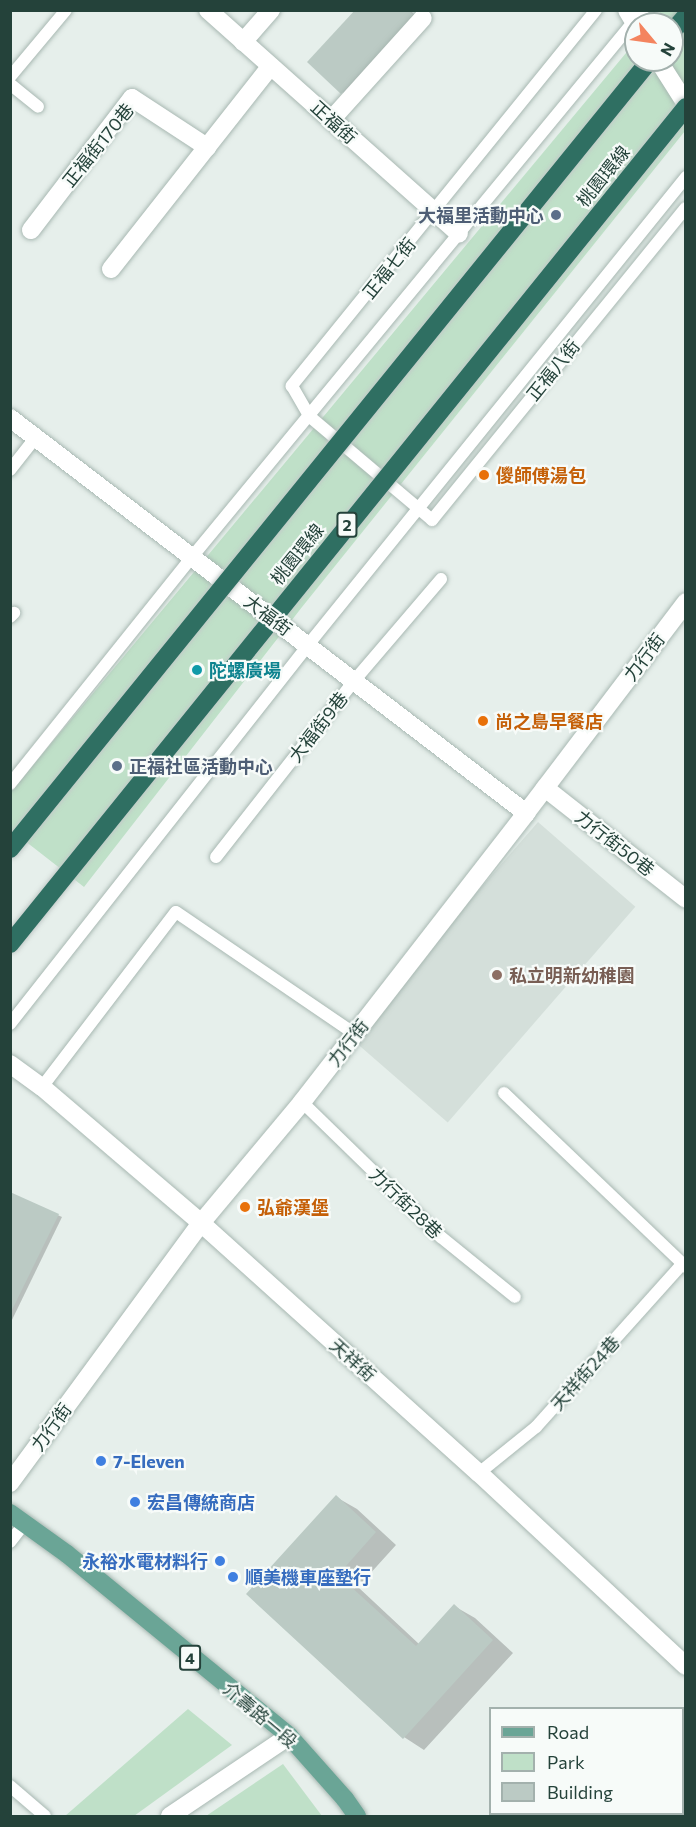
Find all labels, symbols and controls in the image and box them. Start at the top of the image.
north arrow [624,12,684,72]
text: N [657,40,680,60]
street label: 正福街 [307,96,361,148]
street label: 正福街170巷 [58,99,138,191]
street label: 桃園環線 [572,141,634,211]
place label: 大福里活動中心 [418,204,544,226]
marker: 大福里活動中心 [549,208,563,222]
street label: 正福七街 [358,233,420,303]
street label: 正福八街 [522,335,584,405]
place label: 儍師傅湯包 [496,464,586,486]
marker: 儍師傅湯包 [477,468,491,482]
road number: 2 [335,512,359,538]
street label: 桃園環線 [266,519,328,589]
street label: 大福街 [240,590,296,640]
street label: 力行街 [619,629,669,685]
place label: 陀螺廣場 [209,659,281,681]
marker: 陀螺廣場 [190,663,204,677]
street label: 大福街9巷 [284,688,352,766]
place label: 尚之島早餐店 [495,710,603,732]
marker: 尚之島早餐店 [476,714,490,728]
place label: 正福社區活動中心 [129,755,273,777]
marker: 正福社區活動中心 [110,759,124,773]
street label: 力行街50巷 [571,806,659,880]
place label: 私立明新幼稚園 [509,964,635,986]
marker: 私立明新幼稚園 [490,968,504,982]
street label: 力行街 [323,1015,373,1071]
street label: 力行街28巷 [365,1163,447,1243]
place label: 弘爺漢堡 [257,1196,329,1218]
marker: 弘爺漢堡 [238,1200,252,1214]
street label: 天祥街24巷 [546,1331,624,1415]
street label: 天祥街 [326,1334,380,1386]
street label: 力行街 [26,1399,76,1455]
place label: 7-Eleven [113,1450,185,1472]
marker: 7-Eleven [94,1454,108,1468]
place label: 宏昌傳統商店 [147,1491,255,1513]
marker: 宏昌傳統商店 [128,1495,142,1509]
place label: 永裕水電材料行 [82,1550,208,1572]
marker: 永裕水電材料行 [213,1554,227,1568]
place label: 順美機車座墊行 [245,1566,371,1588]
marker: 順美機車座墊行 [226,1570,240,1584]
road number: 4 [178,1645,202,1671]
street label: 介壽路一段 [219,1678,301,1752]
legend [489,1707,684,1815]
text: Road [547,1721,589,1743]
text: Park [547,1751,585,1773]
text: Building [547,1781,613,1803]

